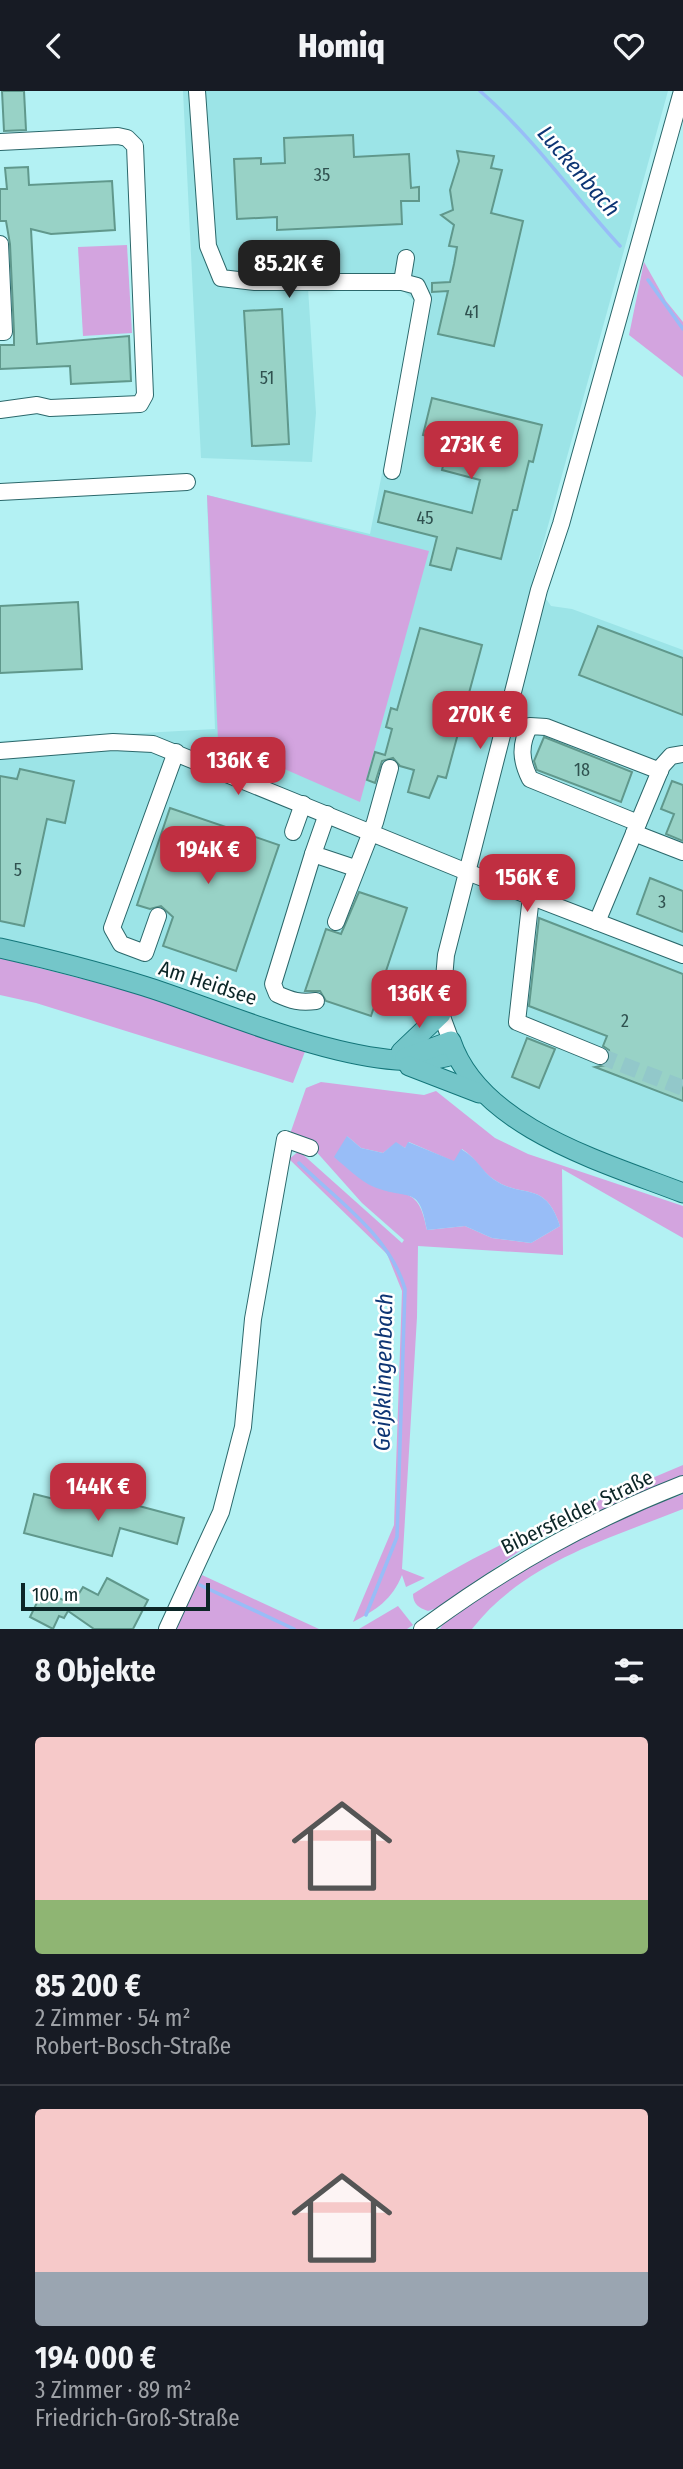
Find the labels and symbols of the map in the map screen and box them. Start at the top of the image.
water label: Luckenbach [532,120,626,222]
house number: 35 [314,164,330,186]
pin: 85.2K € [224,241,354,300]
house number: 41 [465,301,479,323]
house number: 51 [260,367,274,389]
pin: 273K € [414,421,528,481]
house number: 45 [417,507,433,529]
pin: 270K € [423,691,537,751]
pin: 136K € [181,737,295,797]
house number: 18 [574,759,590,781]
pin: 194K € [151,827,265,886]
pin: 156K € [470,855,584,914]
house number: 5 [14,859,22,881]
house number: 3 [658,891,666,913]
street label: Am Heidsee [156,955,260,1011]
pin: 136K € [362,971,476,1030]
house number: 2 [621,1010,629,1032]
water label: Geißklingenbach [368,1293,398,1451]
pin: 144K € [41,1463,155,1523]
street label: Bibersfelder Straße [497,1464,657,1560]
scale bar [21,1580,210,1612]

